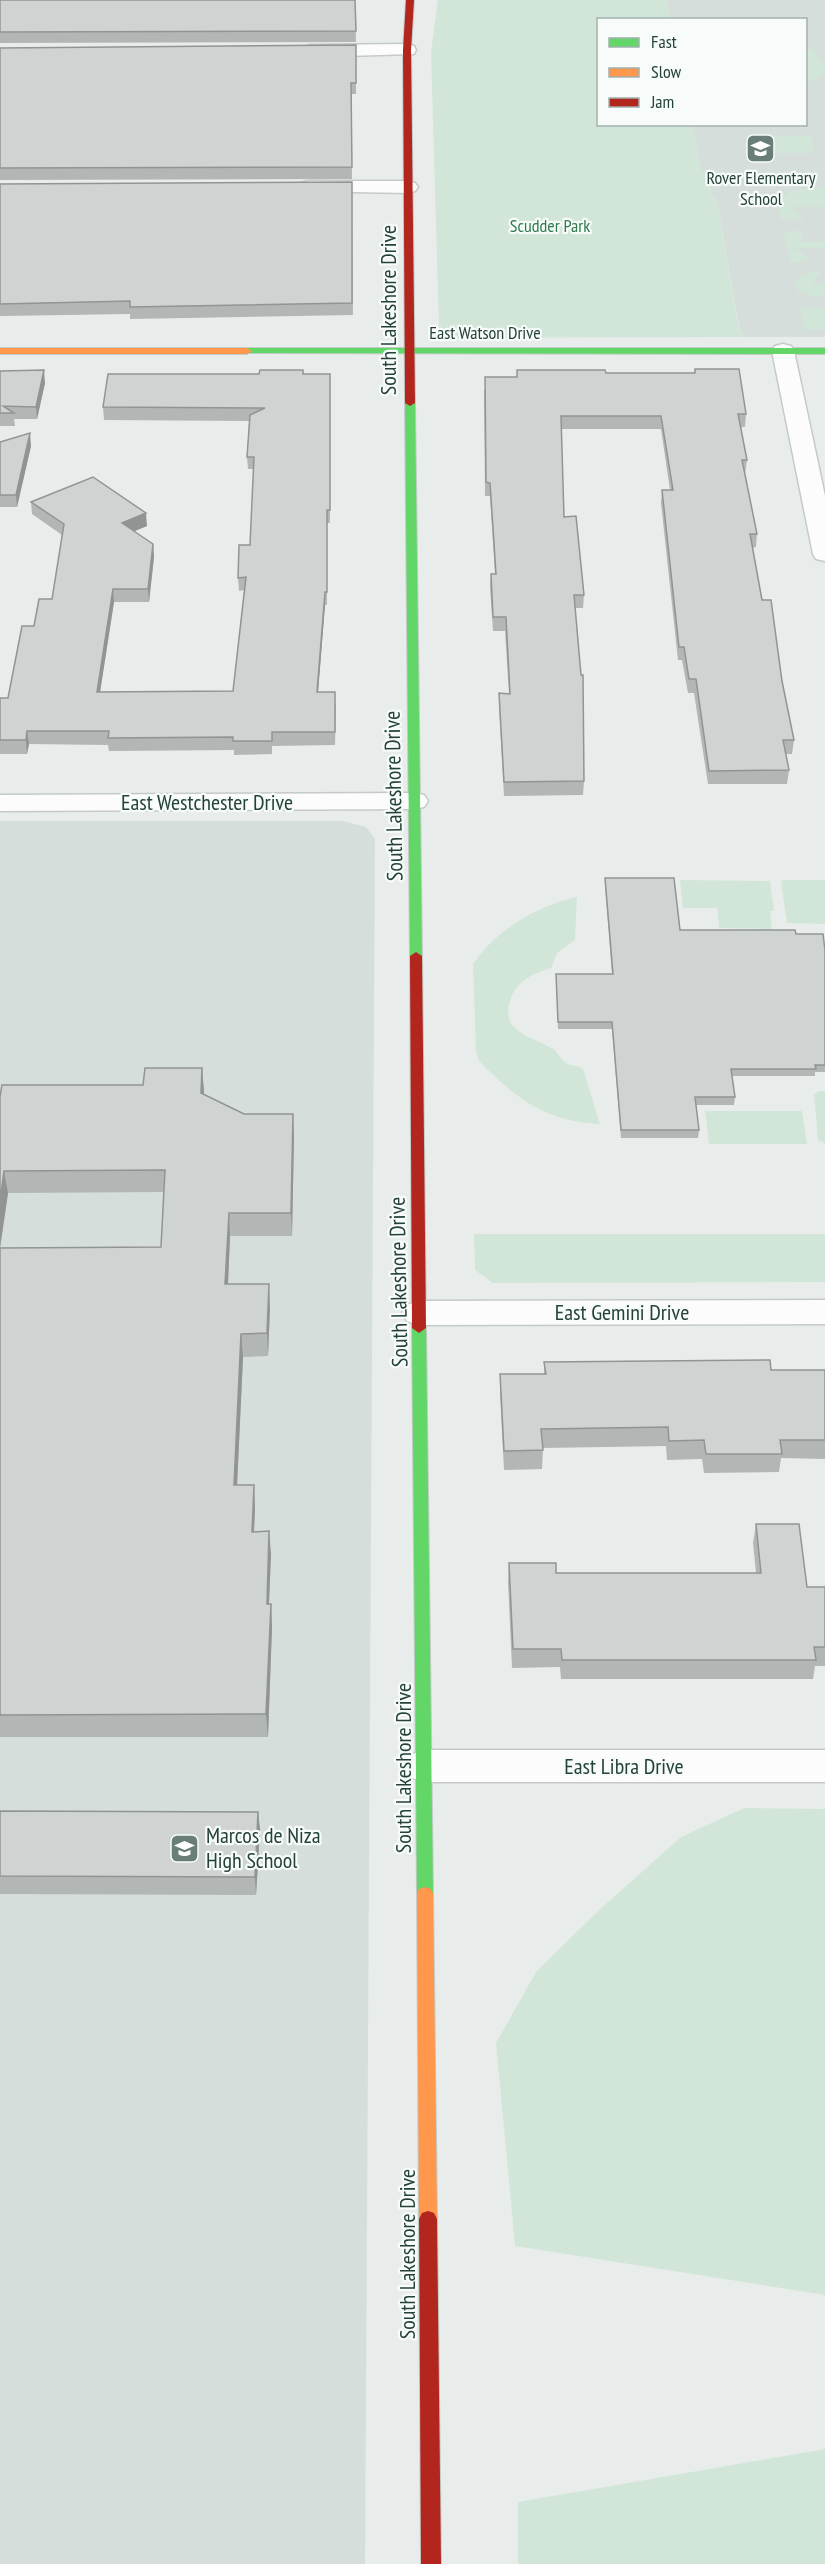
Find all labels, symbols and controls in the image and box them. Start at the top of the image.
legend [597,18,807,126]
text: Fast [651,30,677,53]
text: Slow [651,60,682,83]
text: Jam [650,90,674,113]
school or university icon: Rover Elementary School [745,132,777,164]
place label: Rover Elementary School [707,166,816,210]
park label: Scudder Park [510,214,590,237]
street label: South Lakeshore Drive [374,225,402,395]
street label: East Watson Drive [429,321,541,344]
street label: South Lakeshore Drive [378,711,408,881]
street label: East Westchester Drive [121,788,293,816]
street label: South Lakeshore Drive [383,1197,413,1367]
street label: East Gemini Drive [555,1298,689,1326]
street label: South Lakeshore Drive [389,1683,417,1853]
street label: East Libra Drive [564,1752,684,1780]
place label: Marcos de Niza High School [206,1821,321,1874]
school or university icon: Marcos de Niza High School [169,1832,201,1864]
street label: South Lakeshore Drive [393,2169,421,2339]

